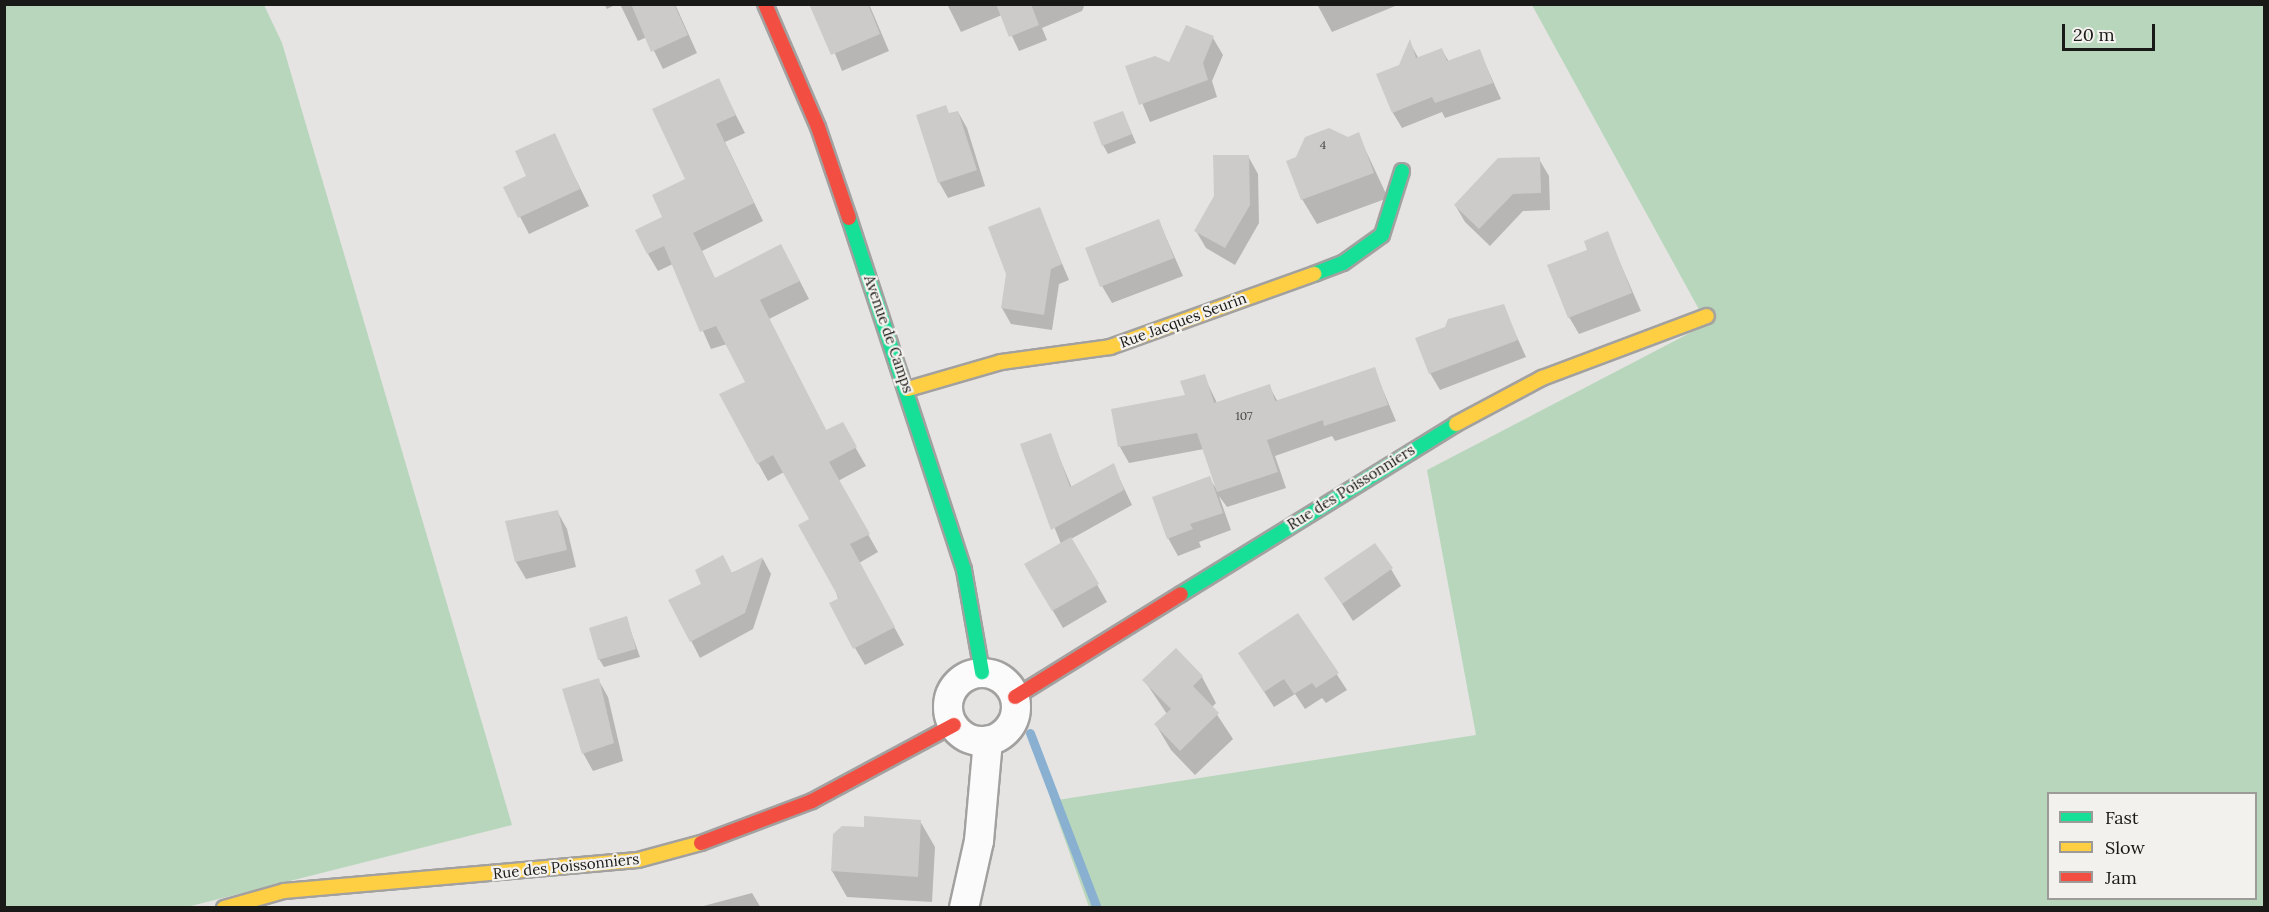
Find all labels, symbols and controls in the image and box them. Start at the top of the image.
scale bar [2065,12,2158,50]
text: 20 m [2073,23,2115,46]
house number: 4 [1320,138,1326,152]
street label: Avenue de Camps [860,273,918,395]
street label: Rue Jacques Seurin [1117,289,1249,351]
house number: 107 [1235,409,1253,423]
street label: Rue des Poissonniers [1284,440,1418,534]
legend [2047,792,2257,900]
text: Fast [2105,806,2139,829]
text: Slow [2105,836,2145,859]
street label: Rue des Poissonniers [492,849,640,883]
text: Jam [2105,866,2137,889]

